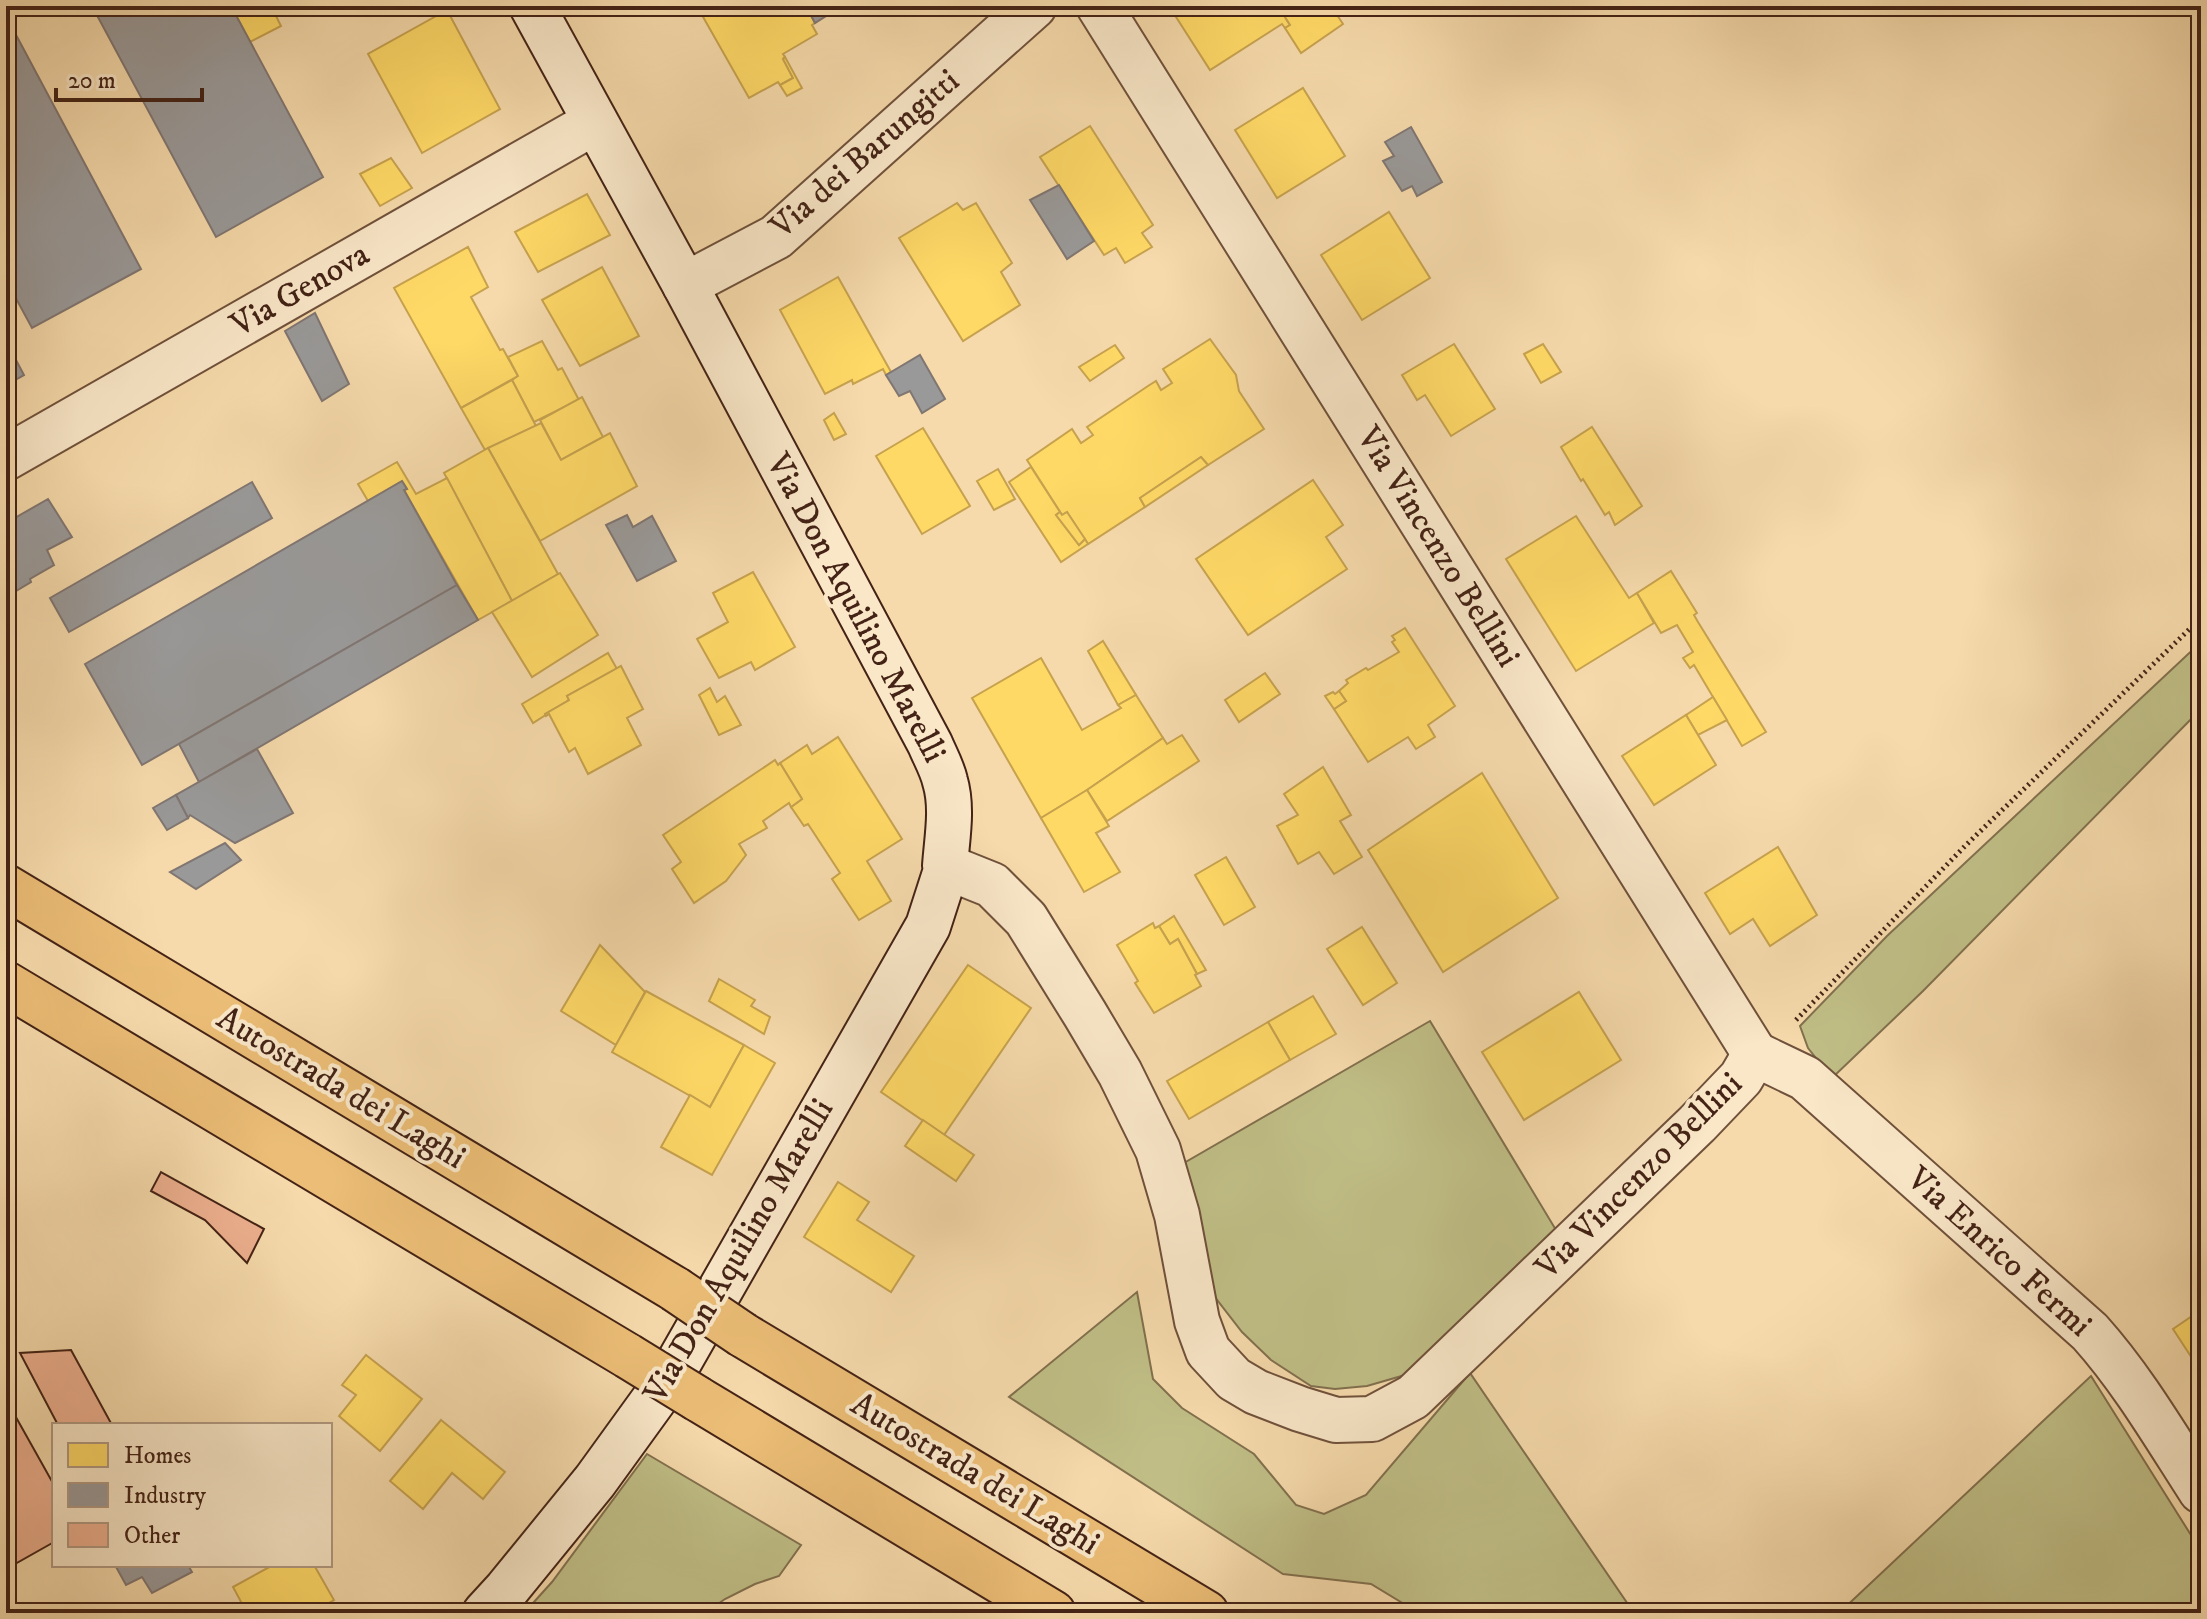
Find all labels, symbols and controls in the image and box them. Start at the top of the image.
scale bar [56,52,202,102]
street label: Via dei Barungitti [761,60,968,248]
text: 20 m [68,66,116,96]
street label: Via Genova [222,233,377,347]
street label: Via Vincenzo Bellini [1347,418,1529,675]
street label: Via Don Aquilino Marelli [756,445,955,770]
street label: Autostrada dei Laghi [209,997,473,1179]
street label: Via Vincenzo Bellini [1526,1064,1751,1289]
street label: Via Don Aquilino Marelli [634,1091,843,1411]
street label: Via Enrico Fermi [1897,1157,2100,1346]
street label: Autostrada dei Laghi [843,1383,1107,1565]
legend [52,1423,332,1567]
text: Homes [124,1441,191,1471]
text: Industry [124,1481,207,1511]
text: Other [124,1521,180,1551]

